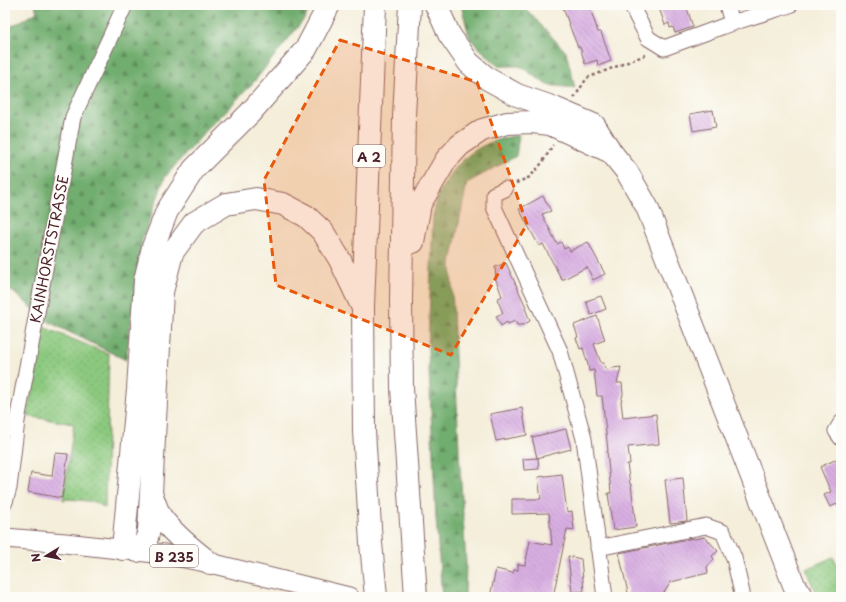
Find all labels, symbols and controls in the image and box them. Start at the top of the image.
road number: A 2 [353,145,385,167]
street label: KAINHORSTSTRASSE [24,173,74,325]
north arrow [26,536,66,576]
road number: B 235 [150,545,198,567]
text: N [26,552,45,564]

